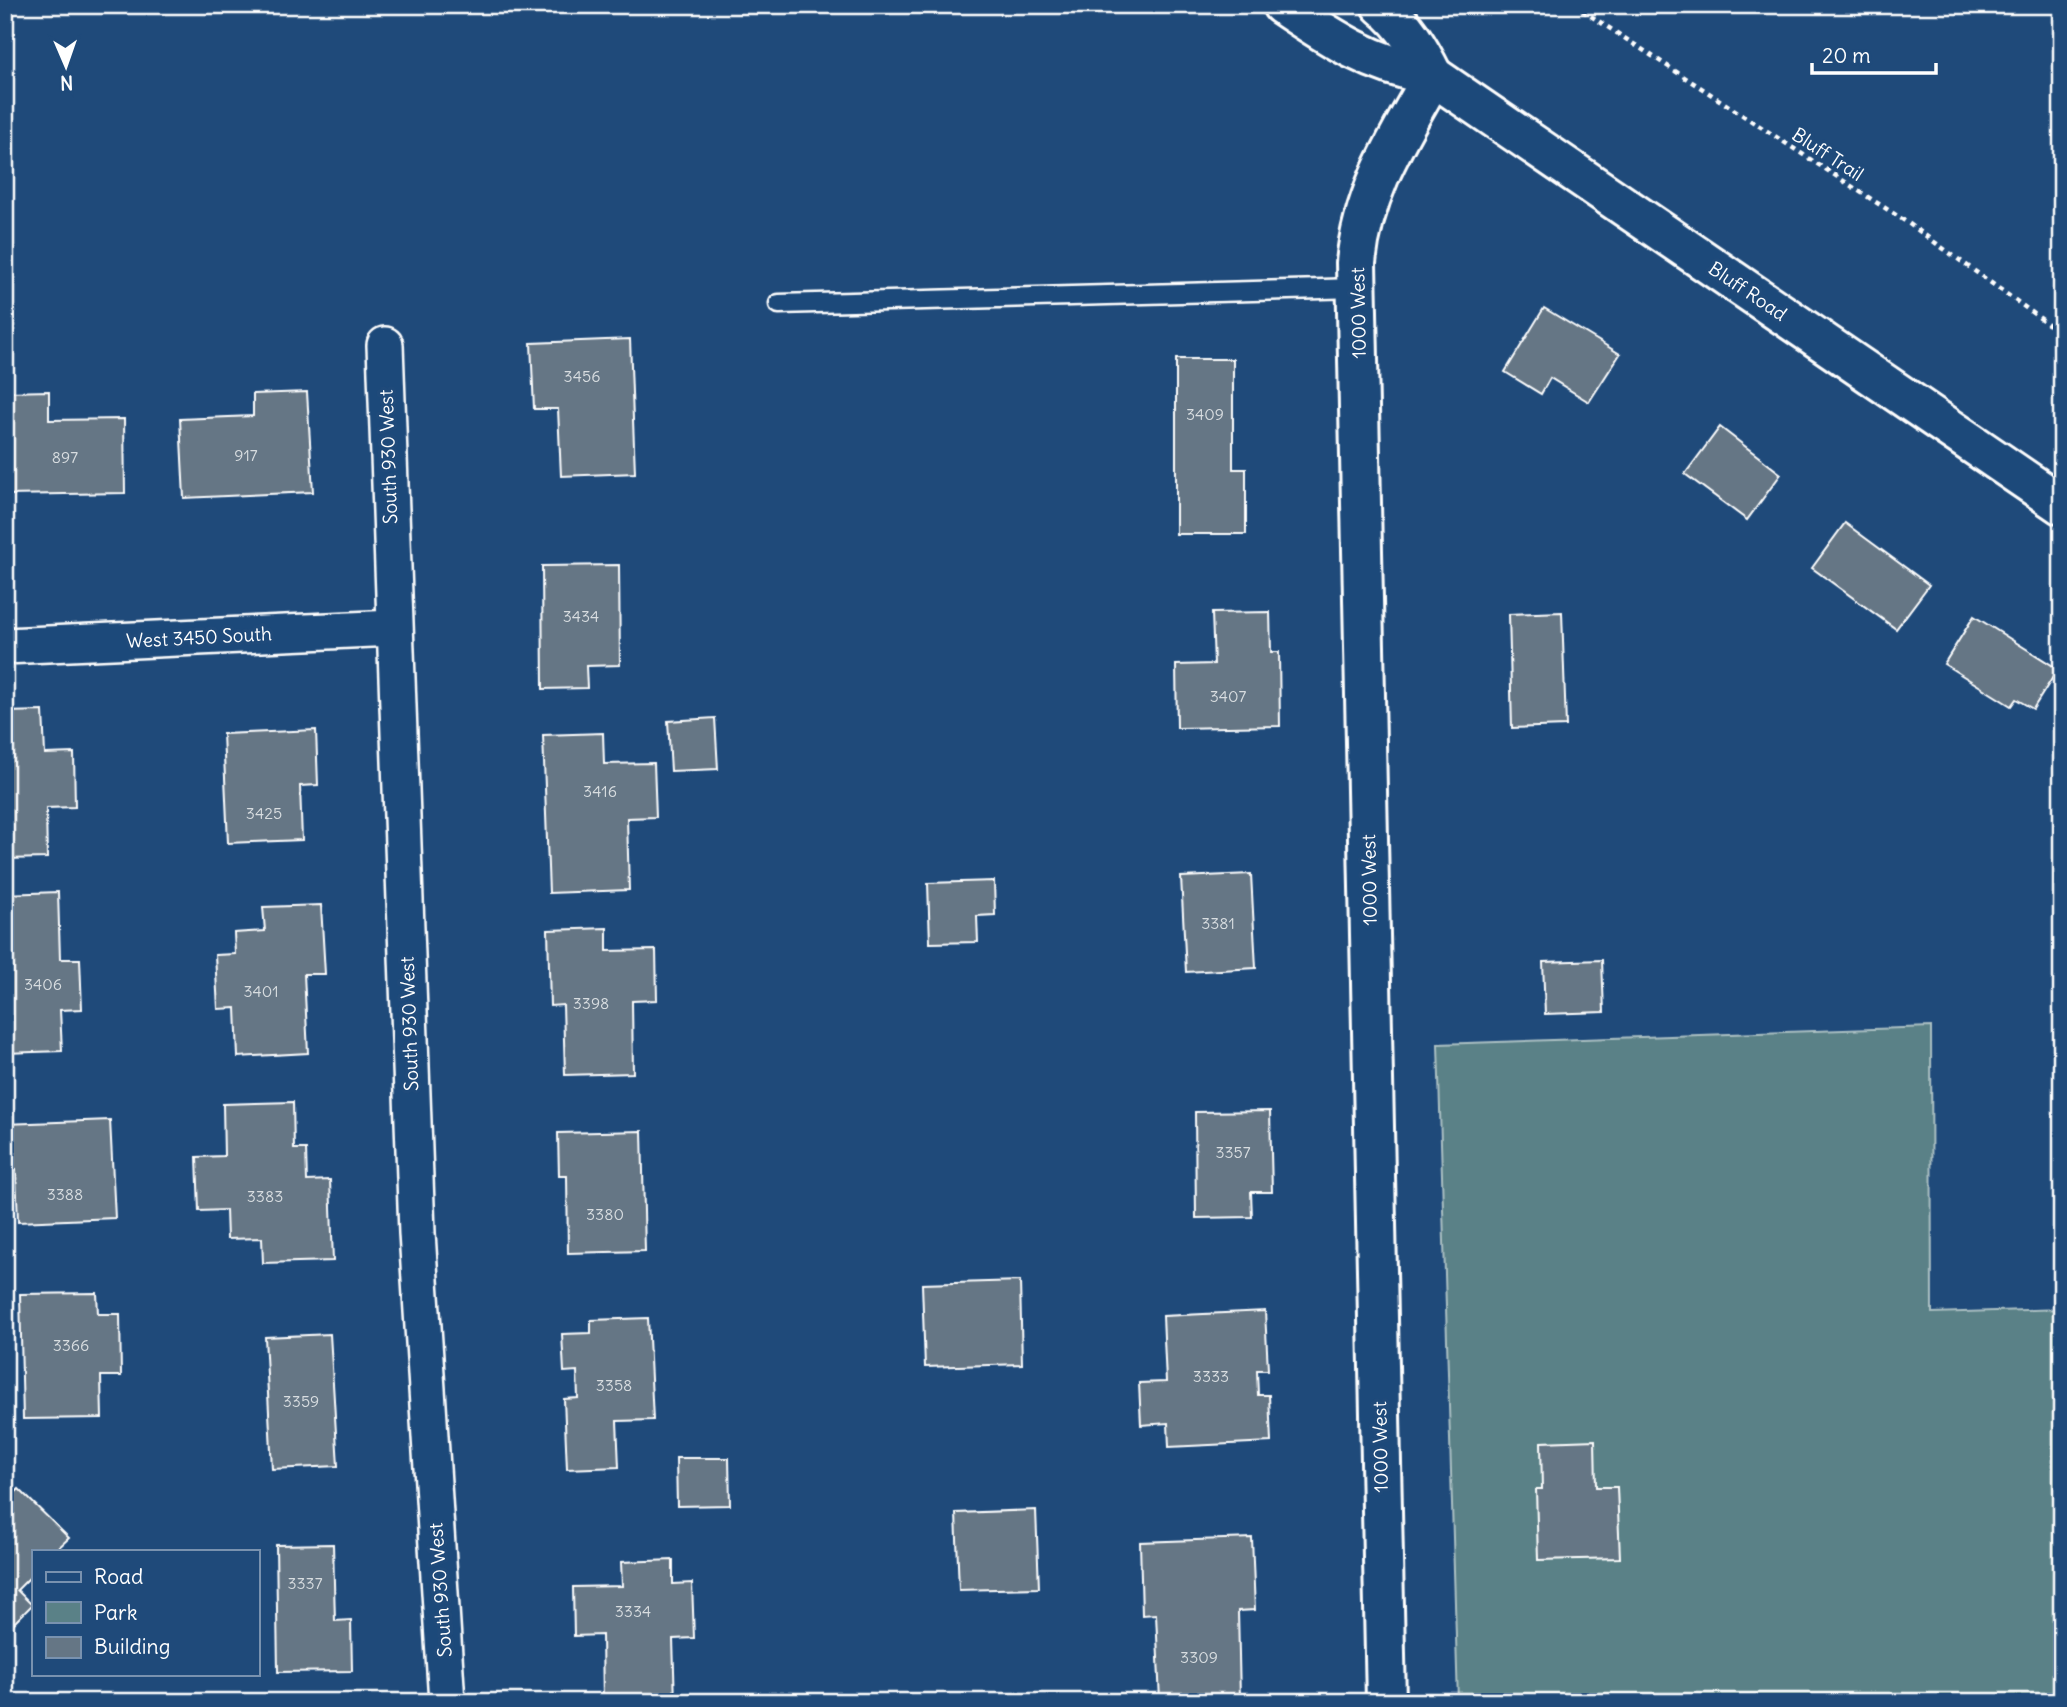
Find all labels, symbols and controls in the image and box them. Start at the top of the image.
north arrow [32,32,102,102]
scale bar [1812,32,1936,76]
text: 20 m [1822,42,1871,69]
text: N [60,71,74,95]
street label: Bluff Trail [1788,122,1868,186]
street label: Bluff Road [1704,256,1792,326]
street label: 1000 West [1345,267,1371,359]
house number: 3456 [564,366,600,386]
street label: South 930 West [374,389,402,525]
house number: 3409 [1186,404,1224,424]
house number: 917 [234,445,258,465]
house number: 897 [52,447,78,467]
house number: 3434 [563,606,599,626]
street label: West 3450 South [126,621,272,653]
house number: 3407 [1210,686,1246,706]
house number: 3416 [583,781,617,801]
house number: 3425 [246,803,282,823]
street label: 1000 West [1356,834,1382,926]
house number: 3381 [1201,913,1235,933]
street label: South 930 West [395,956,423,1092]
house number: 3406 [24,974,62,994]
house number: 3401 [243,981,279,1001]
house number: 3398 [573,993,609,1013]
house number: 3357 [1215,1142,1251,1162]
house number: 3388 [47,1184,83,1204]
house number: 3383 [247,1186,283,1206]
house number: 3380 [586,1204,624,1224]
house number: 3366 [53,1335,89,1355]
house number: 3333 [1193,1366,1229,1386]
house number: 3358 [596,1375,632,1395]
house number: 3359 [283,1391,319,1411]
street label: 1000 West [1367,1401,1393,1493]
street label: South 930 West [423,1522,457,1658]
legend [32,1550,259,1676]
text: Road [94,1563,143,1590]
house number: 3337 [287,1573,323,1593]
text: Park [94,1599,137,1626]
house number: 3334 [615,1601,651,1621]
text: Building [94,1633,170,1660]
house number: 3309 [1180,1647,1218,1667]

